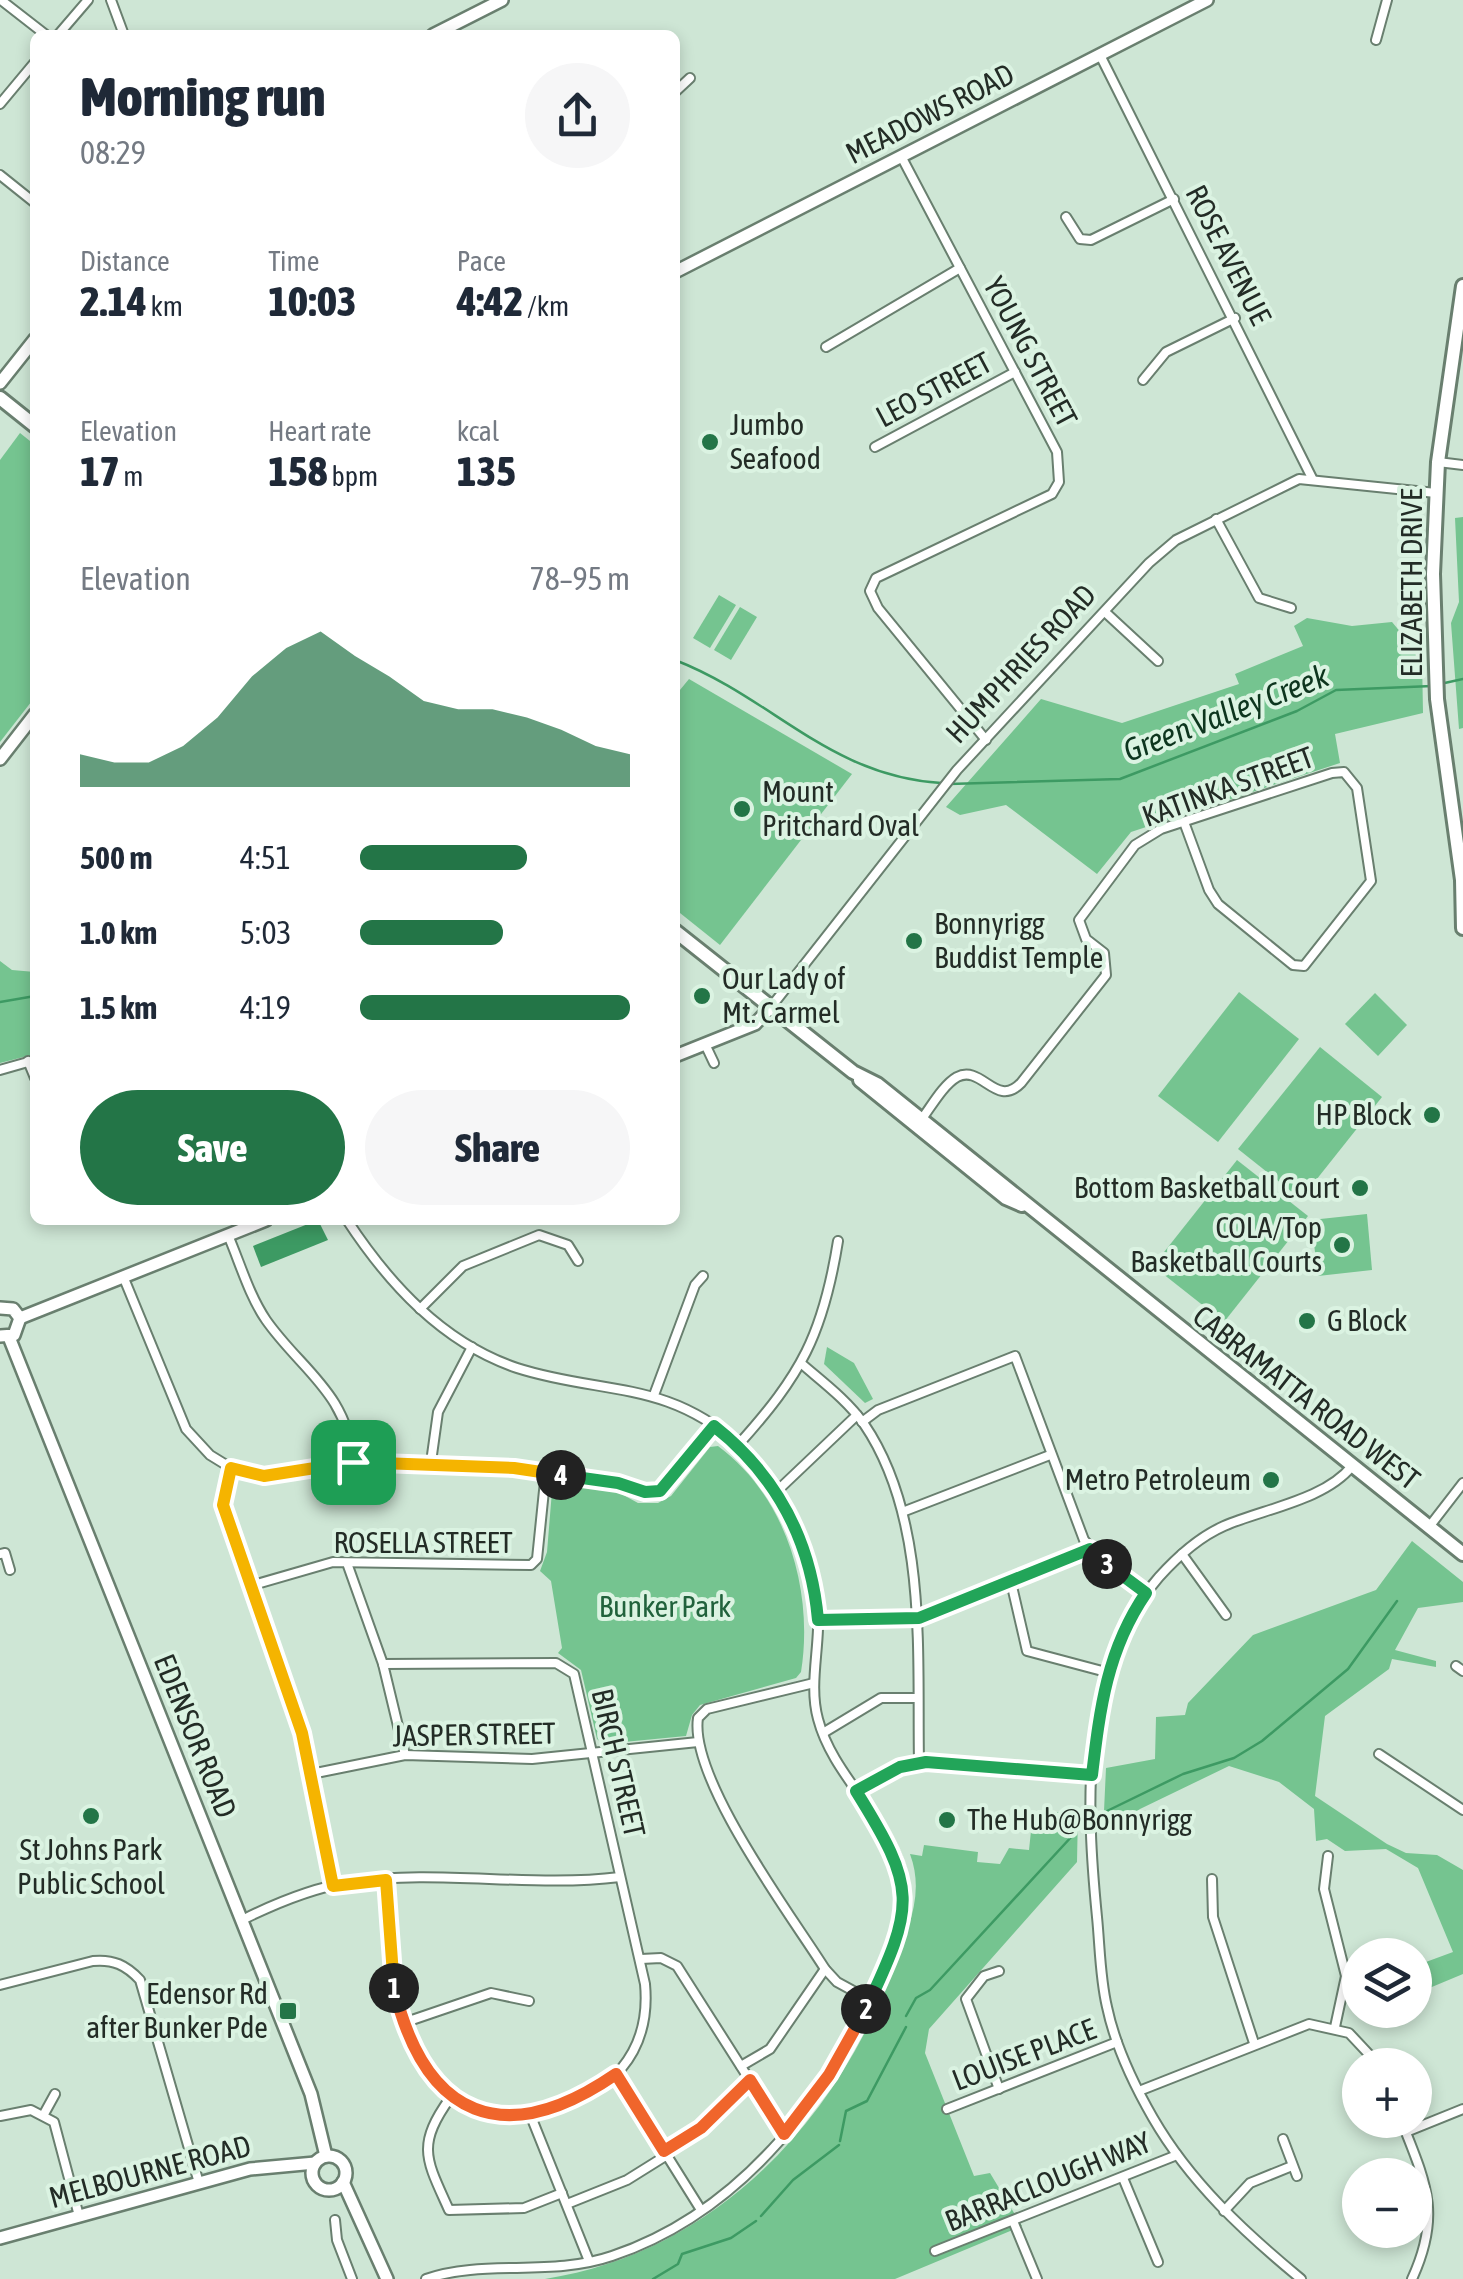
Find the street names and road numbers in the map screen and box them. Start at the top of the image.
street label: MEADOWS ROAD [840,56,1019,170]
street label: ROSE AVENUE [1179,179,1279,330]
street label: YOUNG STREET [977,271,1085,432]
street label: LEO STREET [870,345,997,434]
street label: ELIZABETH DRIVE [1394,488,1428,677]
street label: HUMPHRIES ROAD [939,577,1102,749]
street label: KATINKA STREET [1137,739,1318,833]
street label: CABRAMATTA ROAD WEST [1187,1298,1427,1496]
street label: ROSELLA STREET [333,1525,513,1559]
street label: EDENSOR ROAD [148,1649,244,1822]
street label: BIRCH STREET [585,1685,653,1840]
street label: JASPER STREET [392,1716,556,1752]
street label: LOUISE PLACE [947,2011,1100,2097]
street label: BARRACLOUGH WAY [940,2124,1156,2238]
street label: MELBOURNE ROAD [45,2128,254,2214]

